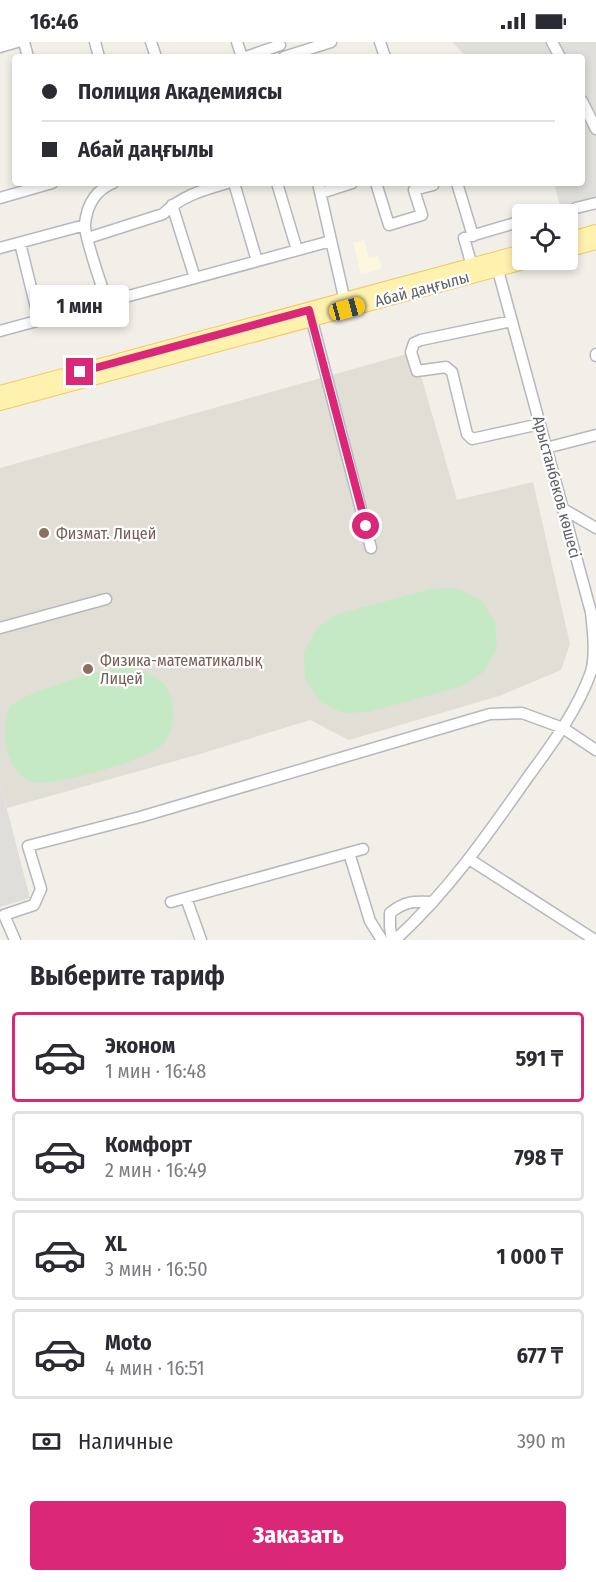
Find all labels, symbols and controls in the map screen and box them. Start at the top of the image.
text: 16:46 [30,8,79,35]
text: Полиция Академиясы [78,78,282,105]
text: Абай даңғылы [78,136,214,163]
map controls [512,204,578,270]
button: locate [512,204,578,270]
street label: Абай даңғылы [373,267,471,311]
callout: 1 мин [31,285,130,327]
text: 1 мин [56,294,103,318]
car [327,296,367,322]
route end [66,358,93,385]
street label: Арыстанбеков көшесі [529,414,585,560]
route start [352,512,379,539]
place label: Физмат. Лицей [56,524,156,543]
marker: Физмат. Лицей [37,526,51,540]
place label: Физика-математикалық Лицей [100,651,262,688]
marker: Физика-математикалық Лицей [81,662,95,676]
text: Выберите тариф [30,960,225,992]
icon: car [33,1030,87,1084]
text: Эконом [105,1032,175,1059]
text: 591 ₸ [516,1045,563,1072]
text: 1 мин · 16:48 [105,1059,206,1083]
icon: car [33,1129,87,1183]
text: Комфорт [105,1131,192,1158]
text: 798 ₸ [514,1144,563,1171]
text: 2 мин · 16:49 [105,1158,207,1182]
icon: car [33,1228,87,1282]
text: XL [105,1230,127,1257]
text: 1 000 ₸ [496,1243,563,1270]
text: 3 мин · 16:50 [105,1257,208,1281]
icon: car [33,1327,87,1381]
text: Moto [105,1329,152,1356]
text: 677 ₸ [516,1342,563,1369]
text: 4 мин · 16:51 [105,1356,205,1380]
icon: cash [30,1425,63,1458]
text: Наличные [78,1428,173,1455]
text: 390 m [517,1429,566,1453]
button: Заказать [30,1501,566,1570]

